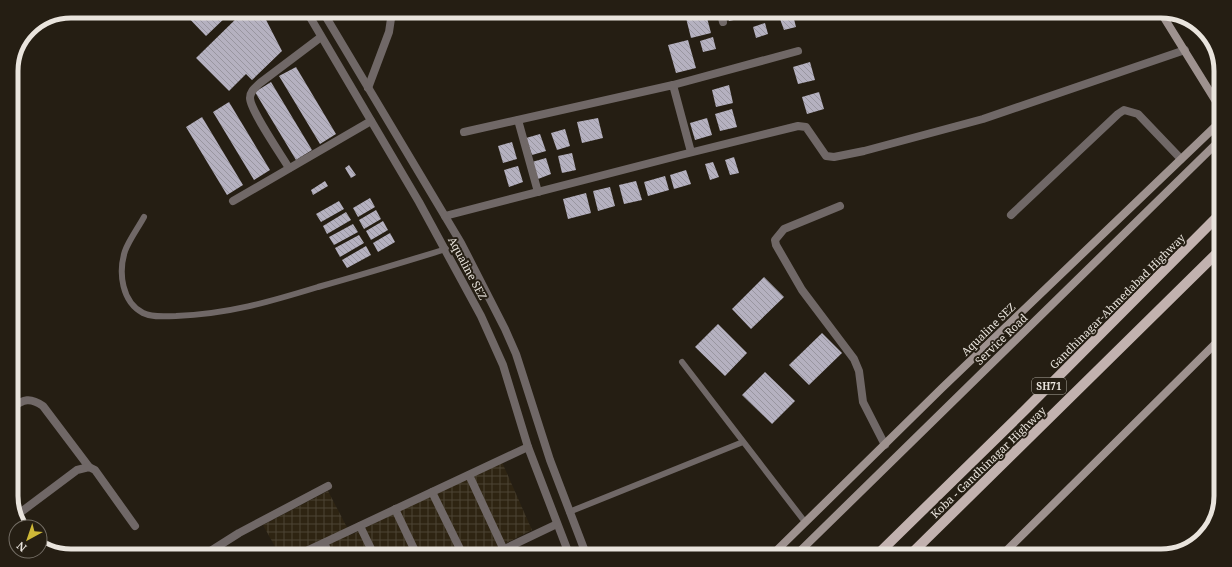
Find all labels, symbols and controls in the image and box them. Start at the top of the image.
street label: Gandhinagar-Ahmedabad Highway [1046,229,1189,372]
street label: Aqualine SEZ [445,234,491,303]
street label: Aqualine SEZ [958,299,1019,359]
street label: Service Road [971,310,1031,368]
road number: SH71 [1032,378,1066,394]
street label: Koba - Gandhinagar Highway [927,402,1049,521]
north arrow [8,519,48,559]
text: N [13,538,29,556]

